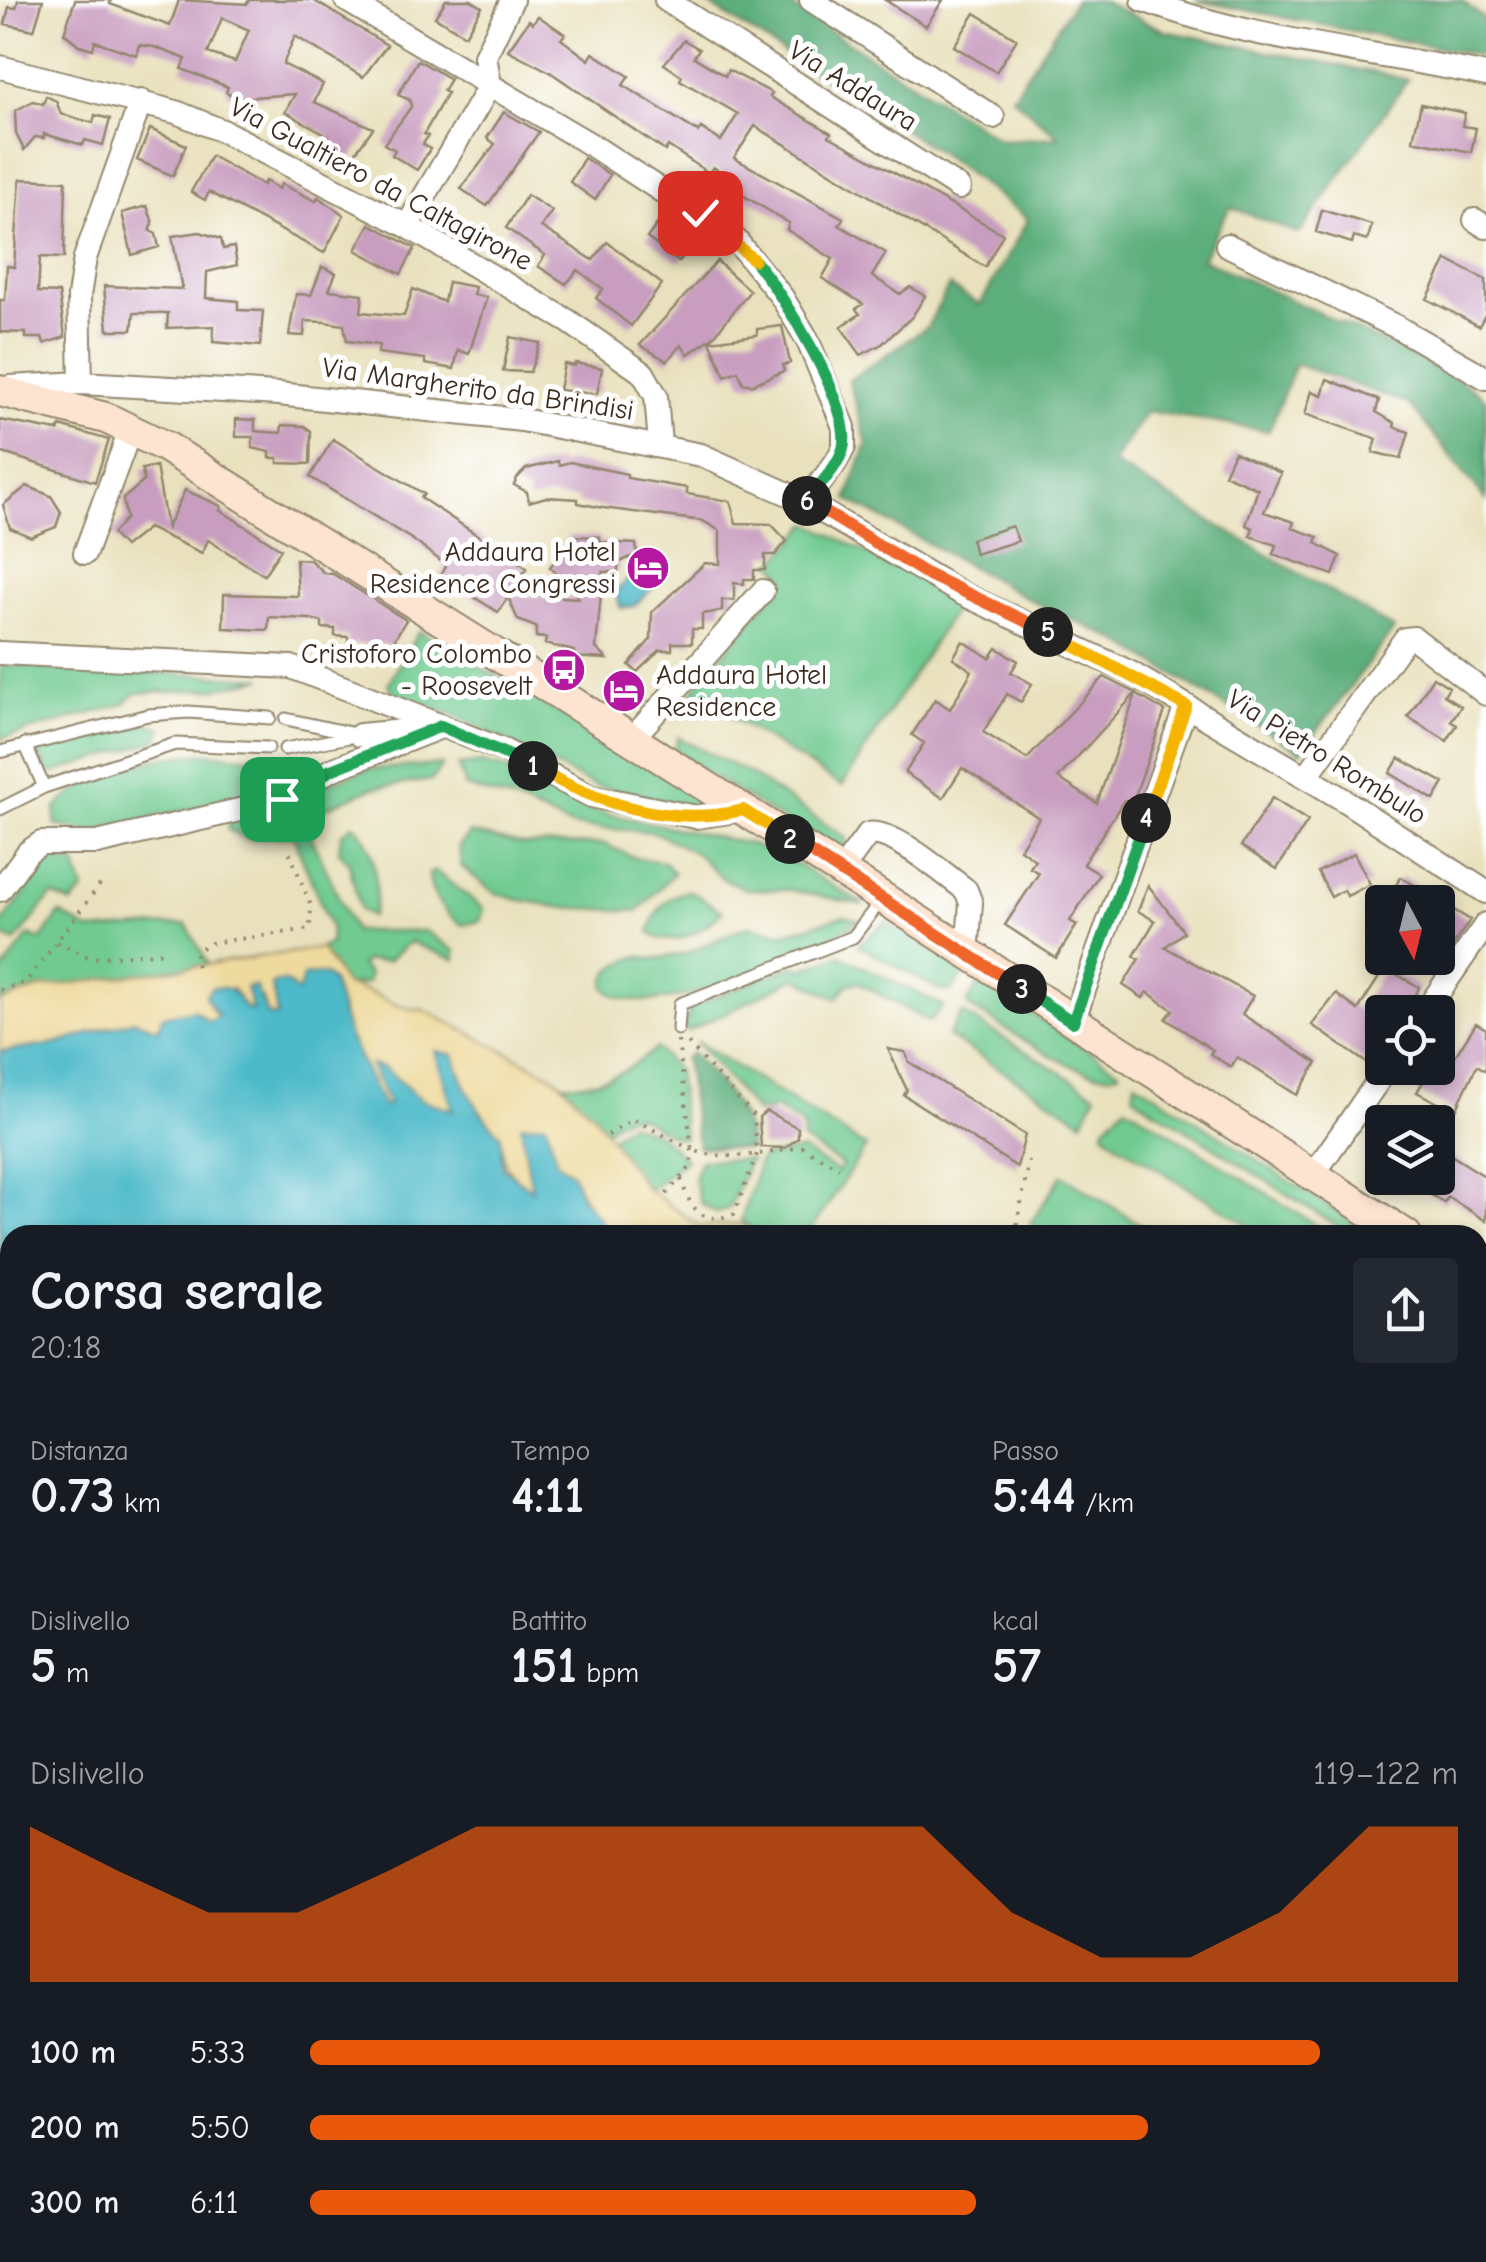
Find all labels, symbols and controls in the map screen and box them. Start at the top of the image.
street label: Via Addaura [783,34,923,138]
street label: Via Gualtiero da Caltagirone [224,91,538,277]
pin [658,171,743,256]
icon: check [673,186,728,241]
street label: Via Margherito da Brindisi [320,351,636,427]
pin: 6 [782,476,832,526]
text: 6 [800,485,814,517]
place label: Addaura Hotel Residence Congressi [370,536,616,600]
hotel icon: Addaura Hotel Residence Congressi [625,545,671,591]
pin: 5 [1023,607,1073,657]
text: 5 [1041,616,1055,648]
place label: Cristoforo Colombo - Roosevelt [301,638,533,702]
bus stop icon: Cristoforo Colombo - Roosevelt [541,647,587,693]
place label: Addaura Hotel Residence [656,659,827,723]
hotel icon: Addaura Hotel Residence [601,668,647,714]
street label: Via Pietro Rombulo [1222,683,1432,831]
pin: 1 [508,741,558,791]
text: 1 [527,750,539,782]
pin [240,757,325,842]
icon: arrive [255,772,310,827]
pin: 4 [1121,793,1171,843]
text: 4 [1139,802,1153,834]
pin: 2 [765,814,815,864]
text: 2 [783,823,797,855]
north arrow [1365,885,1455,975]
map controls [1365,885,1455,1195]
pin: 3 [997,964,1047,1014]
text: 3 [1015,973,1029,1005]
button: locate [1365,995,1455,1085]
button: layers [1365,1105,1455,1195]
button: share [1353,1258,1458,1363]
text: Corsa serale [30,1259,323,1323]
text: 20:18 [30,1329,101,1366]
text: Distanza [30,1435,129,1467]
text: Tempo [511,1435,590,1467]
text: Passo [992,1435,1059,1467]
text: 0.73 [30,1467,115,1525]
text: 4:11 [511,1467,584,1525]
text: 5:44 [992,1467,1076,1525]
text: km [115,1487,161,1519]
text: /km [1076,1487,1134,1519]
text: Dislivello [30,1605,130,1637]
text: Battito [511,1605,587,1637]
text: kcal [992,1605,1039,1637]
text: 5 [30,1637,57,1695]
text: 151 [511,1637,577,1695]
text: 57 [992,1637,1041,1695]
text: m [57,1657,89,1689]
text: bpm [577,1657,639,1689]
text: Dislivello [30,1755,145,1792]
text: 119–122 m [1313,1755,1458,1792]
text: 100 m [30,2034,116,2071]
text: 5:33 [190,2034,246,2071]
text: 200 m [30,2109,119,2146]
text: 5:50 [190,2109,250,2146]
text: 300 m [30,2184,119,2221]
text: 6:11 [190,2184,238,2221]

